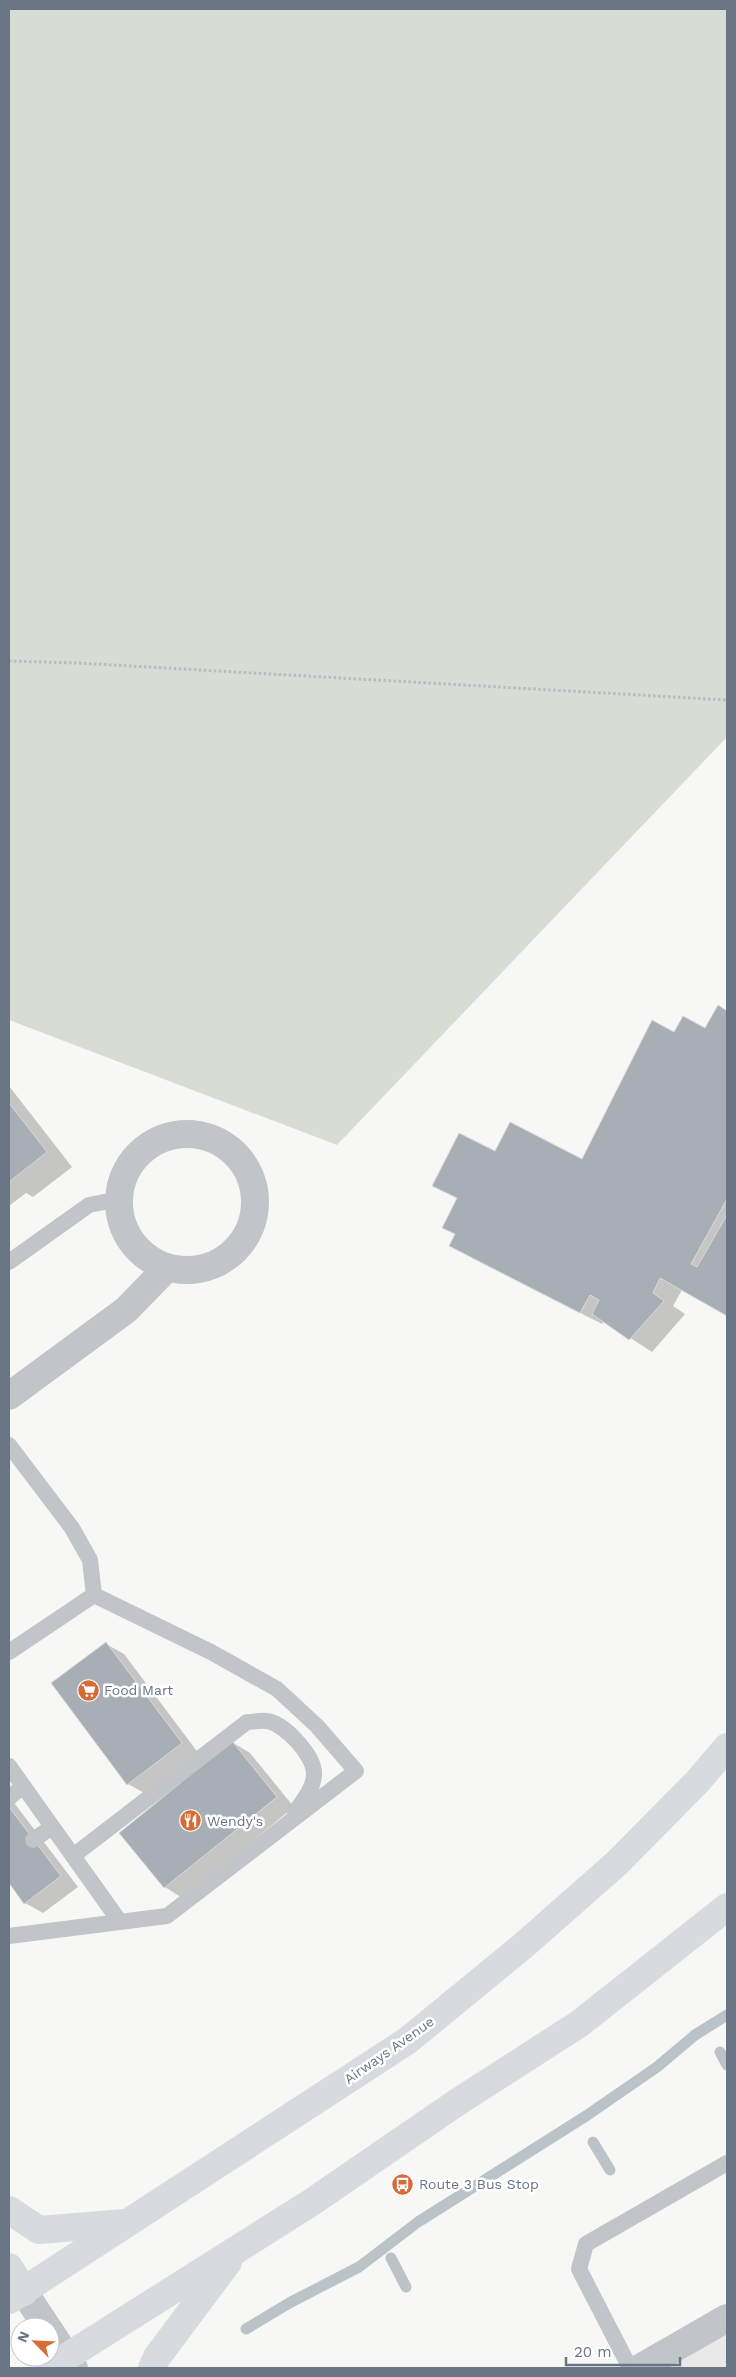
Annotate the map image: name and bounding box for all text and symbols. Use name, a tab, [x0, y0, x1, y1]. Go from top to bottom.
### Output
supermarket icon: Food Mart	[76, 1678, 100, 1702]
place label: Food Mart	[104, 1682, 173, 1698]
restaurant icon: Wendy's	[179, 1809, 203, 1833]
place label: Wendy's	[207, 1813, 263, 1829]
street label: Airways Avenue	[341, 2013, 437, 2087]
bus stop icon: Route 3 Bus Stop	[391, 2172, 415, 2196]
place label: Route 3 Bus Stop	[419, 2176, 539, 2192]
north arrow	[10, 2317, 60, 2367]
text: N	[14, 2329, 33, 2345]
scale bar	[566, 2334, 680, 2366]
text: 20 m	[574, 2343, 612, 2361]

